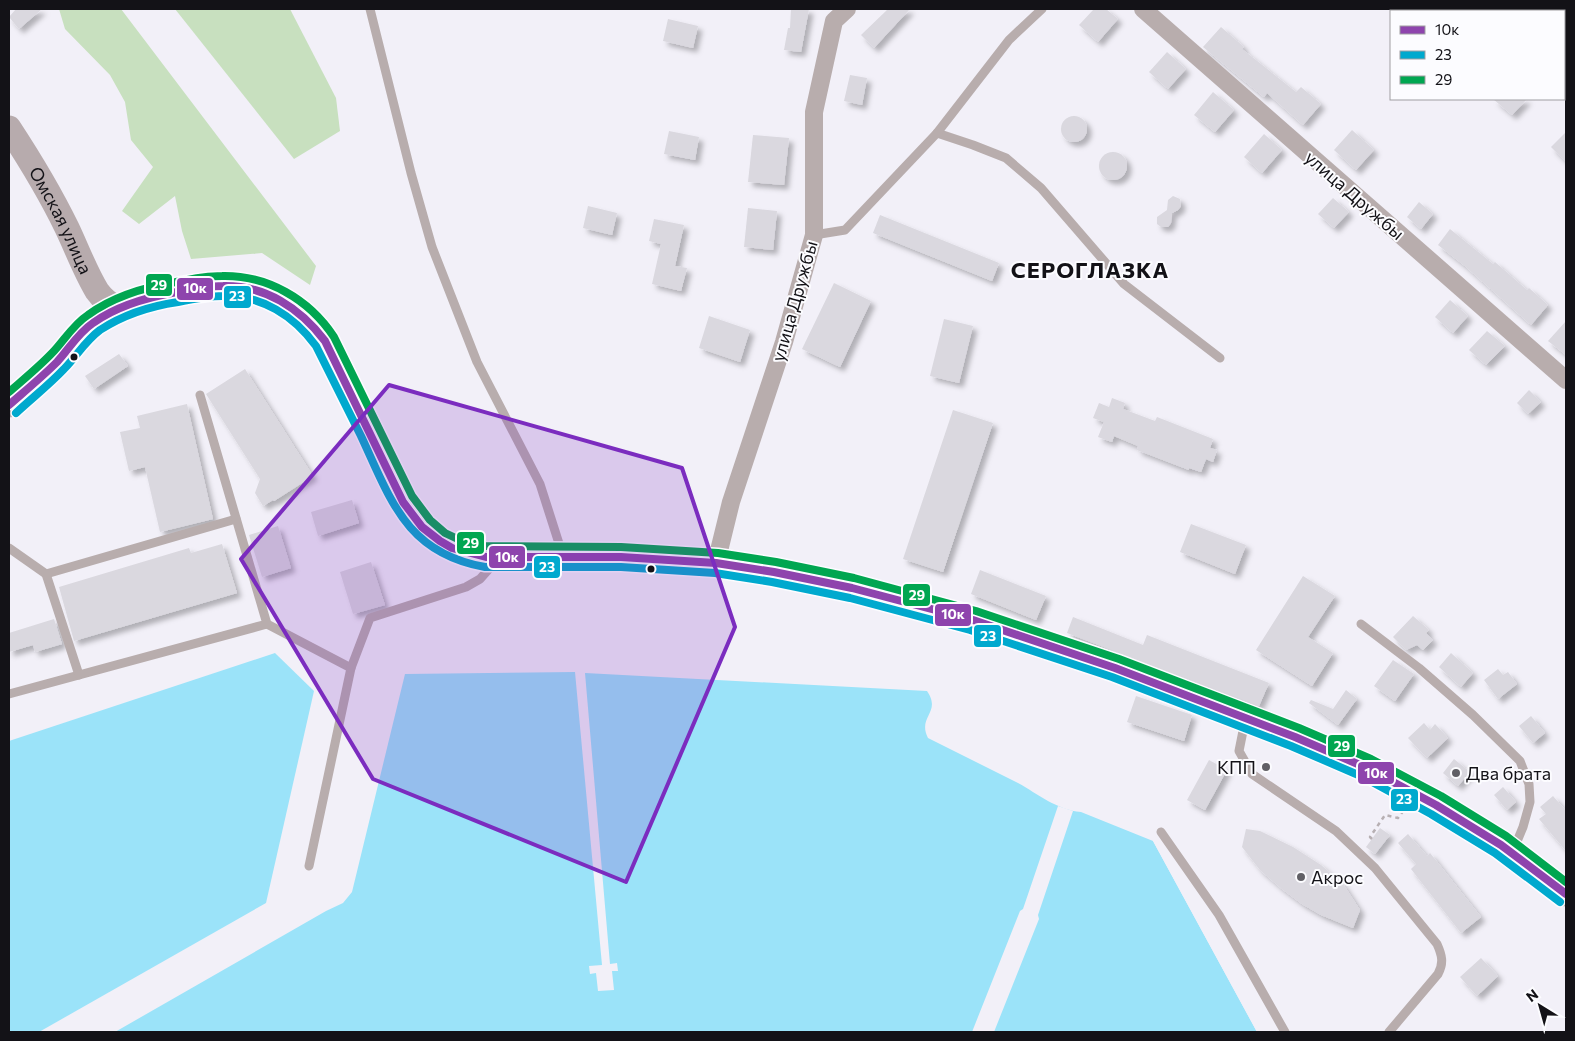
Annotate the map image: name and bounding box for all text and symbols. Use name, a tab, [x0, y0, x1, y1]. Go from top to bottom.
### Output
legend	[1390, 10, 1565, 100]
text: 10к	[1435, 20, 1459, 38]
text: 23	[1435, 45, 1452, 63]
text: 29	[1435, 70, 1452, 88]
street label: улица Дружбы	[1301, 146, 1409, 244]
street label: Омская улица	[25, 162, 97, 277]
street label: улица Дружбы	[766, 238, 822, 364]
district label: СЕРОГЛАЗКА	[1011, 256, 1169, 283]
line badge: 29	[145, 273, 173, 297]
text: 29	[151, 276, 168, 293]
line badge: 10к	[176, 277, 214, 301]
text: 10к	[183, 279, 207, 296]
line badge: 23	[223, 285, 252, 309]
text: 23	[229, 287, 245, 304]
unlabelled marker	[69, 352, 79, 362]
line badge: 29	[456, 531, 485, 555]
text: 29	[463, 534, 480, 551]
line badge: 10к	[488, 545, 526, 569]
text: 10к	[495, 548, 519, 565]
line badge: 23	[533, 555, 561, 579]
text: 23	[539, 558, 555, 575]
unlabelled marker	[646, 564, 656, 574]
line badge: 29	[902, 583, 931, 607]
text: 29	[909, 586, 926, 603]
line badge: 10к	[934, 603, 972, 627]
text: 10к	[941, 605, 965, 622]
line badge: 23	[973, 624, 1002, 648]
text: 23	[980, 627, 996, 644]
line badge: 29	[1327, 734, 1356, 758]
text: 29	[1334, 737, 1351, 754]
place label: КПП	[1217, 756, 1256, 778]
marker: КПП	[1260, 761, 1272, 773]
line badge: 10к	[1357, 761, 1395, 785]
place label: Два брата	[1466, 762, 1551, 784]
text: 10к	[1364, 764, 1388, 781]
marker: Два брата	[1450, 767, 1462, 779]
line badge: 23	[1390, 788, 1419, 812]
text: 23	[1396, 790, 1412, 807]
place label: Акрос	[1311, 866, 1363, 888]
marker: Акрос	[1295, 871, 1307, 883]
north arrow	[1515, 981, 1565, 1031]
text: N	[1523, 985, 1541, 1005]

